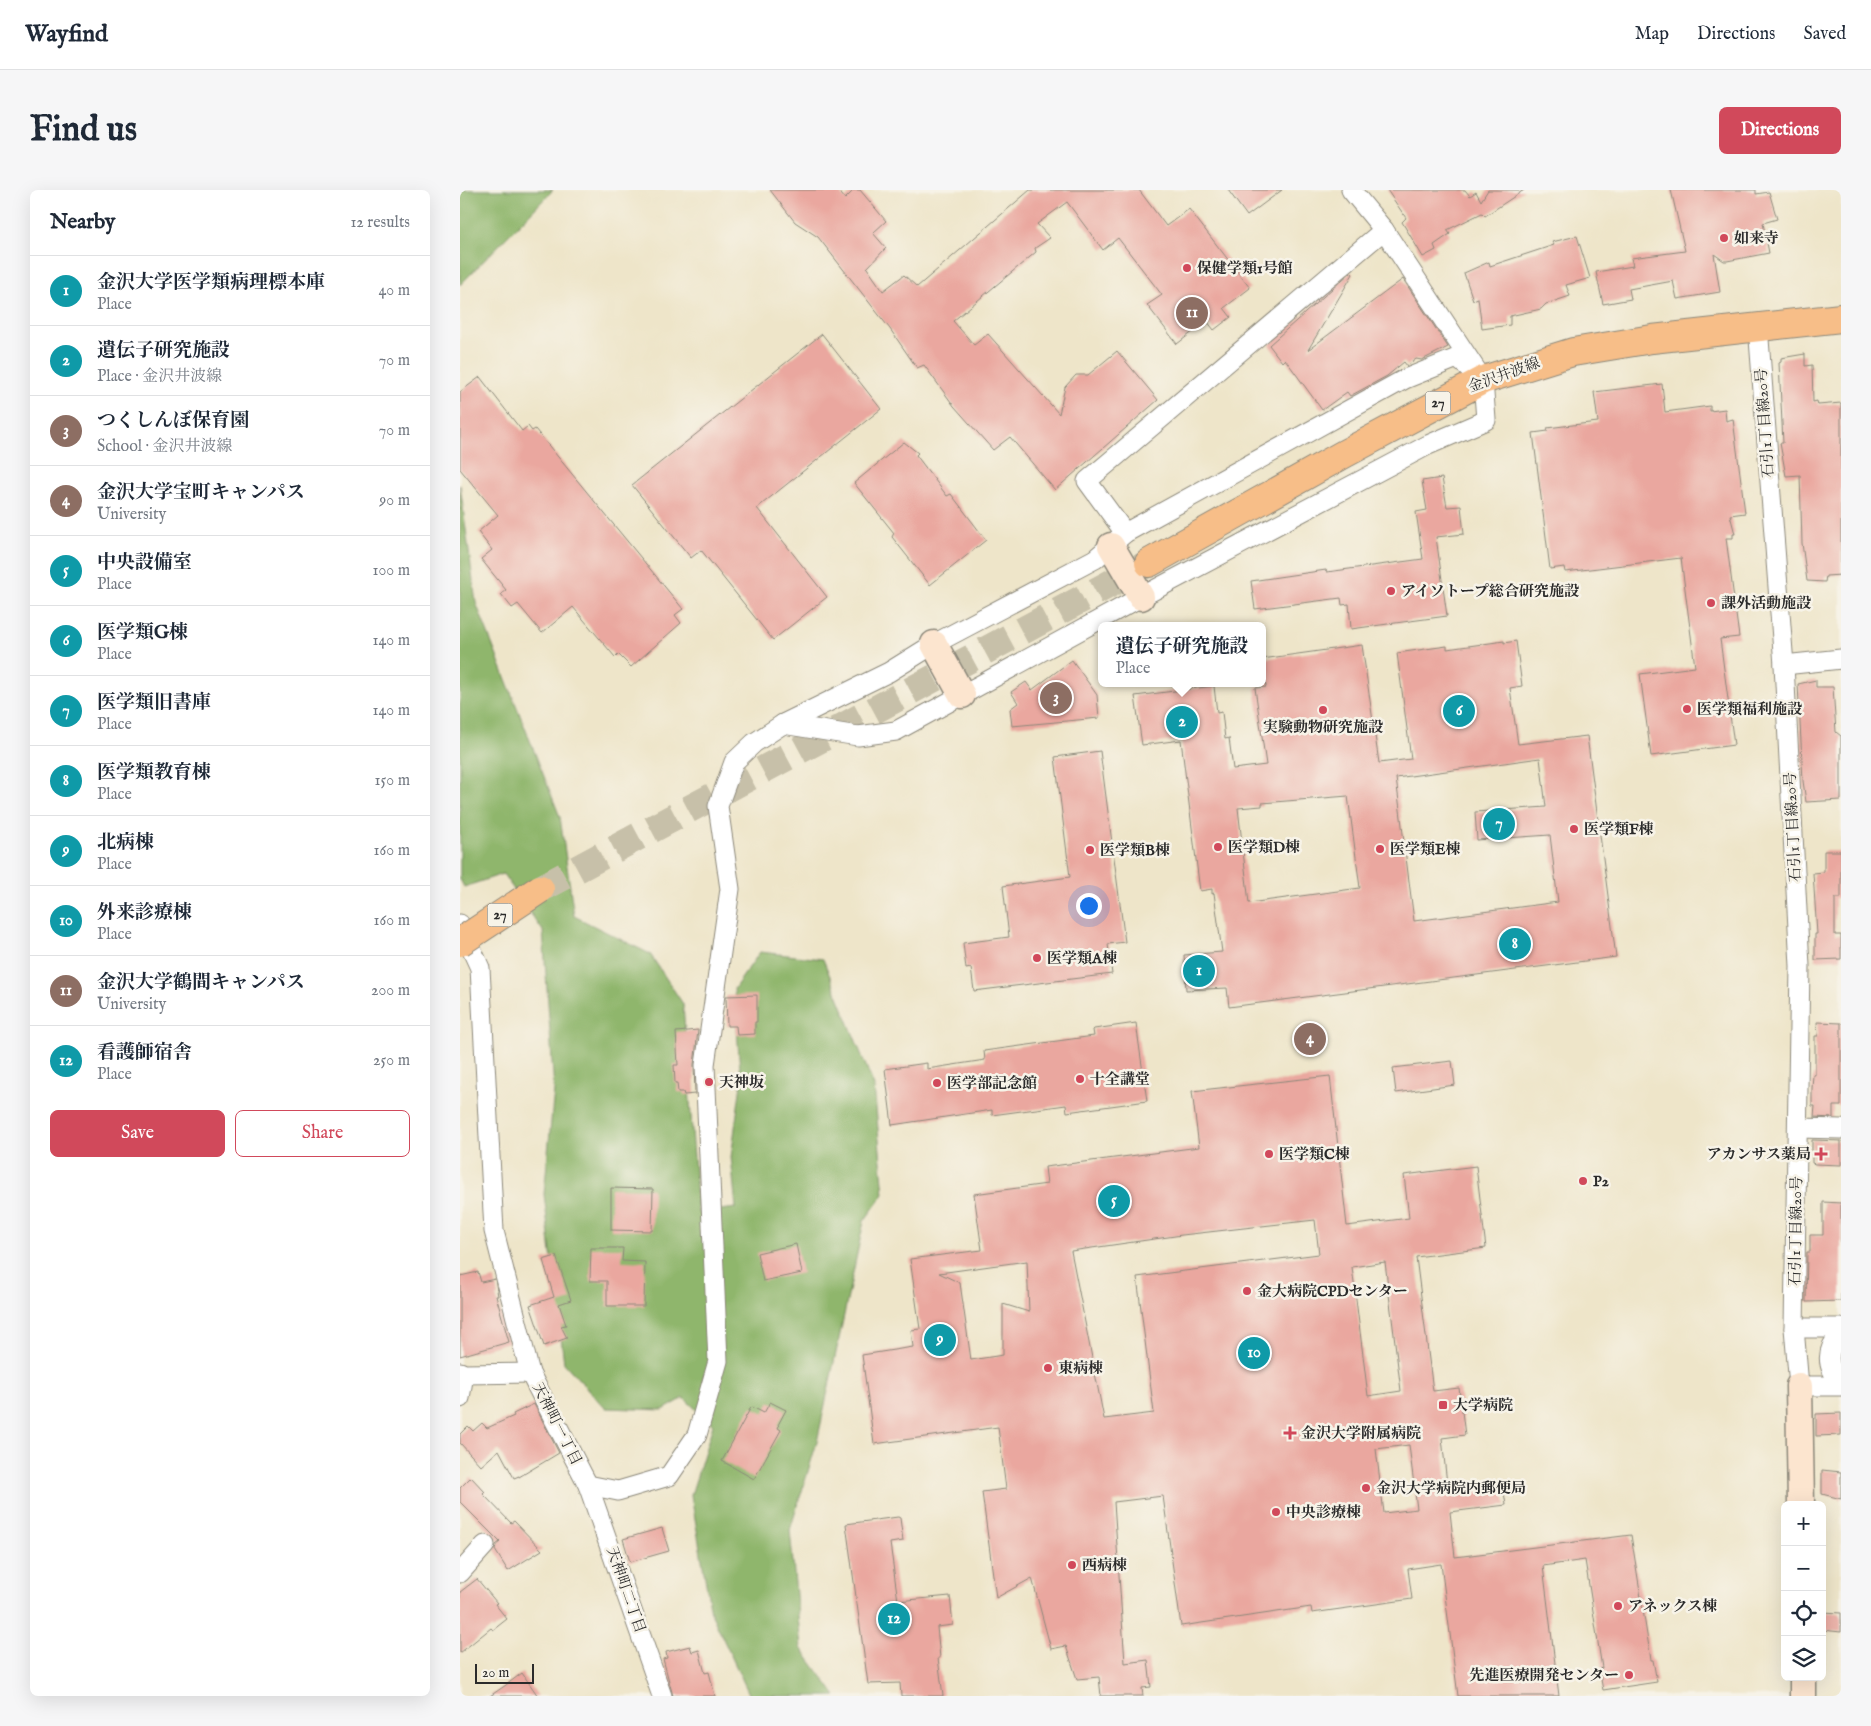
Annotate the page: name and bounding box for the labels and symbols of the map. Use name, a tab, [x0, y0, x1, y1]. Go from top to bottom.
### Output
place label: 如来寺	[1734, 229, 1779, 248]
marker: 如来寺	[1718, 232, 1730, 244]
place label: 保健学類1号館	[1197, 259, 1293, 278]
marker: 保健学類1号館	[1181, 262, 1193, 274]
pin: 11	[1176, 294, 1208, 332]
street label: 金沢井波線	[1466, 353, 1542, 397]
street label: 石引1丁目線20号	[1752, 367, 1778, 479]
road number: 27	[1426, 392, 1450, 414]
place label: アイソトープ総合研究施設	[1401, 582, 1580, 601]
marker: アイソトープ総合研究施設	[1385, 585, 1397, 597]
place label: 課外活動施設	[1721, 594, 1812, 613]
marker: 課外活動施設	[1705, 597, 1717, 609]
pin: 3	[1040, 679, 1072, 717]
pin: 6	[1443, 692, 1475, 730]
place label: 医学類福利施設	[1697, 700, 1803, 719]
pin: 2	[1166, 703, 1198, 741]
marker: 医学類福利施設	[1681, 703, 1693, 715]
marker: 実験動物研究施設	[1317, 704, 1329, 716]
place label: 実験動物研究施設	[1263, 718, 1384, 737]
street label: 石引1丁目線20号	[1781, 772, 1805, 882]
pin: 7	[1483, 805, 1515, 843]
place label: 医学類F棟	[1584, 820, 1654, 839]
marker: 医学類F棟	[1568, 823, 1580, 835]
place label: 医学類D棟	[1228, 838, 1300, 857]
place label: 医学類E棟	[1390, 840, 1460, 859]
place label: 医学類B棟	[1100, 841, 1170, 860]
marker: 医学類D棟	[1212, 841, 1224, 853]
marker: 医学類E棟	[1374, 843, 1386, 855]
marker: 医学類B棟	[1084, 844, 1096, 856]
your location	[1076, 893, 1102, 919]
road number: 27	[488, 904, 512, 926]
pin: 8	[1499, 925, 1531, 963]
place label: 医学類A棟	[1047, 949, 1117, 968]
marker: 医学類A棟	[1031, 952, 1043, 964]
pin: 1	[1183, 952, 1215, 990]
pin: 4	[1294, 1020, 1326, 1058]
place label: 十全講堂	[1090, 1070, 1150, 1089]
place label: 天神坂	[719, 1073, 764, 1092]
marker: 十全講堂	[1074, 1073, 1086, 1085]
place label: 医学部記念館	[947, 1074, 1037, 1093]
marker: 天神坂	[703, 1076, 715, 1088]
marker: 医学部記念館	[931, 1077, 943, 1089]
place label: 医学類C棟	[1279, 1145, 1350, 1164]
place label: アカンサス薬局	[1707, 1145, 1811, 1164]
marker: 医学類C棟	[1263, 1148, 1275, 1160]
marker: アカンサス薬局	[1815, 1148, 1827, 1160]
place label: P2	[1593, 1172, 1609, 1191]
marker: P2	[1577, 1175, 1589, 1187]
street label: 石引1丁目線20号	[1786, 1176, 1806, 1286]
pin: 5	[1098, 1182, 1130, 1220]
place label: 金大病院CPDセンター	[1257, 1282, 1408, 1301]
marker: 金大病院CPDセンター	[1241, 1285, 1253, 1297]
pin: 9	[924, 1321, 956, 1359]
pin: 10	[1238, 1334, 1270, 1372]
place label: 東病棟	[1058, 1359, 1103, 1378]
marker: 東病棟	[1042, 1362, 1054, 1374]
street label: 天神町一丁目	[528, 1380, 586, 1468]
place label: 大学病院	[1453, 1396, 1513, 1415]
marker: 大学病院	[1437, 1399, 1449, 1411]
place label: 金沢大学附属病院	[1301, 1424, 1421, 1443]
marker: 金沢大学附属病院	[1283, 1426, 1297, 1440]
place label: 金沢大学病院内郵便局	[1376, 1479, 1526, 1498]
marker: 金沢大学病院内郵便局	[1360, 1482, 1372, 1494]
place label: 中央診療棟	[1286, 1503, 1361, 1522]
marker: 中央診療棟	[1270, 1506, 1282, 1518]
street label: 天神町二丁目	[602, 1544, 650, 1636]
place label: 西病棟	[1082, 1556, 1127, 1575]
marker: 西病棟	[1066, 1559, 1078, 1571]
place label: アネックス棟	[1628, 1597, 1717, 1616]
pin: 12	[878, 1600, 910, 1638]
marker: アネックス棟	[1612, 1600, 1624, 1612]
scale bar	[475, 1661, 534, 1684]
place label: 先進医療開発センター	[1470, 1666, 1619, 1685]
marker: 先進医療開発センター	[1623, 1669, 1635, 1681]

